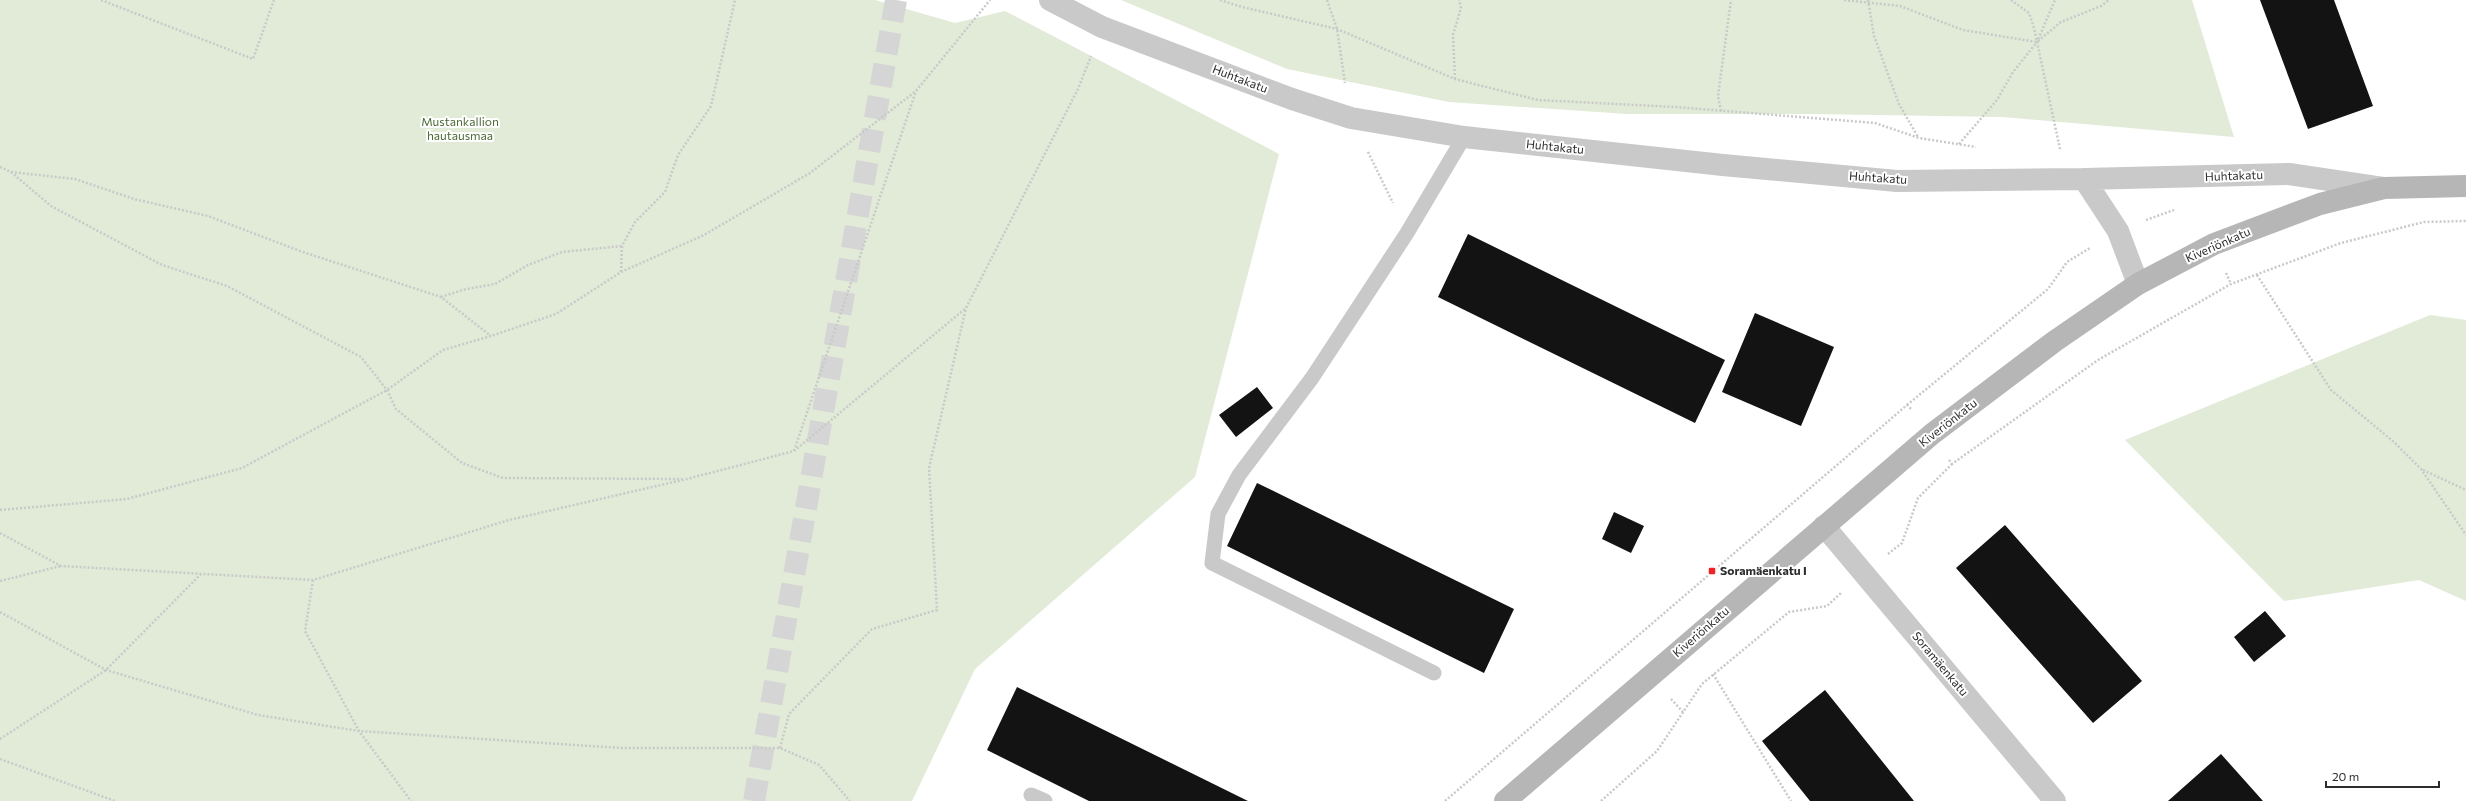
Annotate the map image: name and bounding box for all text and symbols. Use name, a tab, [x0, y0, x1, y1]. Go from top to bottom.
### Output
street label: Huhtakatu	[1211, 61, 1270, 95]
park label: Mustankallion hautausmaa	[421, 114, 499, 142]
street label: Huhtakatu	[1525, 136, 1585, 156]
street label: Huhtakatu	[2205, 167, 2263, 183]
street label: Huhtakatu	[1849, 168, 1908, 186]
street label: Kiveriönkatu	[2183, 224, 2252, 265]
street label: Kiveriönkatu	[1916, 395, 1979, 449]
place label: Soramäenkatu I	[1720, 563, 1807, 577]
marker: Soramäenkatu I	[1707, 566, 1717, 576]
street label: Kiveriönkatu	[1669, 603, 1731, 659]
street label: Soramäenkatu	[1910, 628, 1972, 698]
scale bar	[2326, 763, 2439, 789]
text: 20 m	[2332, 769, 2359, 783]

